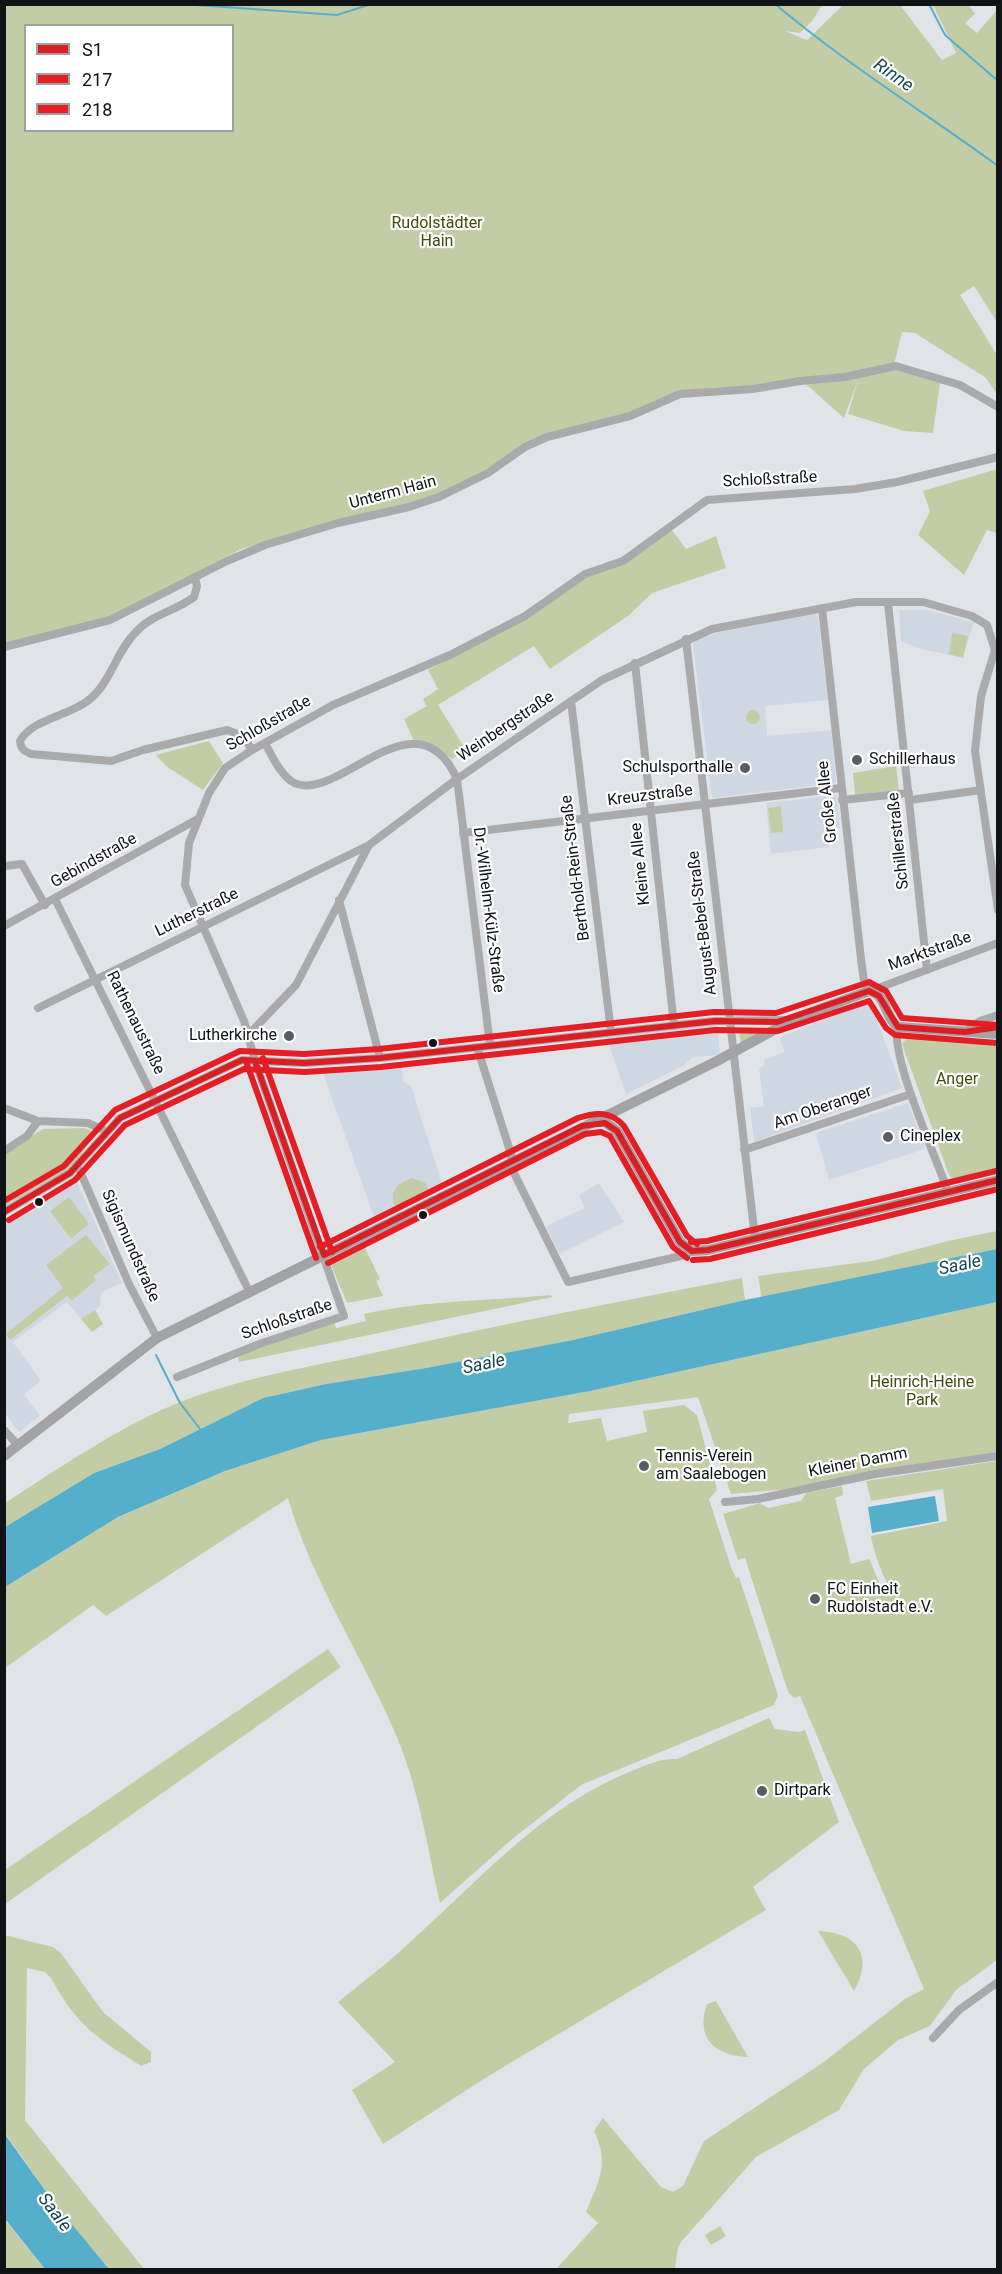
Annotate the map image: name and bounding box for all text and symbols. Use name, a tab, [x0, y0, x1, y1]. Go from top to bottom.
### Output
legend	[24, 24, 234, 132]
text: S1	[82, 39, 103, 60]
water label: Rinne	[869, 55, 917, 97]
text: 217	[82, 69, 112, 90]
text: 218	[82, 99, 112, 120]
park label: Rudolstädter Hain	[391, 214, 483, 252]
street label: Schloßstraße	[722, 468, 818, 492]
street label: Unterm Hain	[347, 472, 439, 514]
street label: Weinbergstraße	[454, 688, 558, 766]
street label: Schloßstraße	[223, 692, 315, 756]
place label: Schillerhaus	[869, 750, 956, 770]
marker: Schillerhaus	[850, 753, 864, 767]
place label: Schulsporthalle	[622, 758, 733, 778]
street label: Große Allee	[814, 760, 842, 844]
marker: Schulsporthalle	[738, 761, 752, 775]
street label: Kreuzstraße	[606, 781, 694, 811]
street label: Schillerstraße	[884, 791, 914, 891]
street label: Berthold-Rein-Straße	[558, 794, 594, 942]
street label: Kleine Allee	[627, 822, 655, 906]
street label: Dr.-Wilhelm-Külz-Straße	[468, 826, 508, 994]
street label: Gebindstraße	[48, 829, 140, 893]
street label: August-Bebel-Straße	[685, 850, 721, 996]
street label: Lutherstraße	[152, 885, 242, 941]
street label: Marktstraße	[886, 928, 974, 976]
street label: Rathenaustraße	[102, 968, 168, 1078]
place label: Lutherkirche	[189, 1026, 277, 1046]
marker: Lutherkirche	[282, 1029, 296, 1043]
unlabelled marker	[427, 1037, 439, 1049]
park label: Anger	[936, 1070, 978, 1090]
street label: Am Oberanger	[771, 1082, 875, 1134]
place label: Cineplex	[900, 1127, 961, 1147]
marker: Cineplex	[881, 1130, 895, 1144]
street label: Sigismundstraße	[97, 1187, 163, 1305]
unlabelled marker	[33, 1196, 45, 1208]
unlabelled marker	[417, 1209, 429, 1221]
water label: Saale	[937, 1251, 983, 1281]
street label: Schloßstraße	[239, 1296, 335, 1344]
water label: Saale	[461, 1350, 507, 1380]
park label: Heinrich-Heine Park	[870, 1373, 974, 1411]
street label: Kleiner Damm	[807, 1444, 909, 1482]
place label: Tennis-Verein am Saalebogen	[656, 1447, 766, 1485]
marker: Tennis-Verein am Saalebogen	[637, 1459, 651, 1473]
place label: FC Einheit Rudolstadt e.V.	[827, 1580, 933, 1618]
marker: FC Einheit Rudolstadt e.V.	[808, 1592, 822, 1606]
place label: Dirtpark	[774, 1781, 831, 1801]
marker: Dirtpark	[755, 1784, 769, 1798]
water label: Saale	[32, 2189, 76, 2237]

